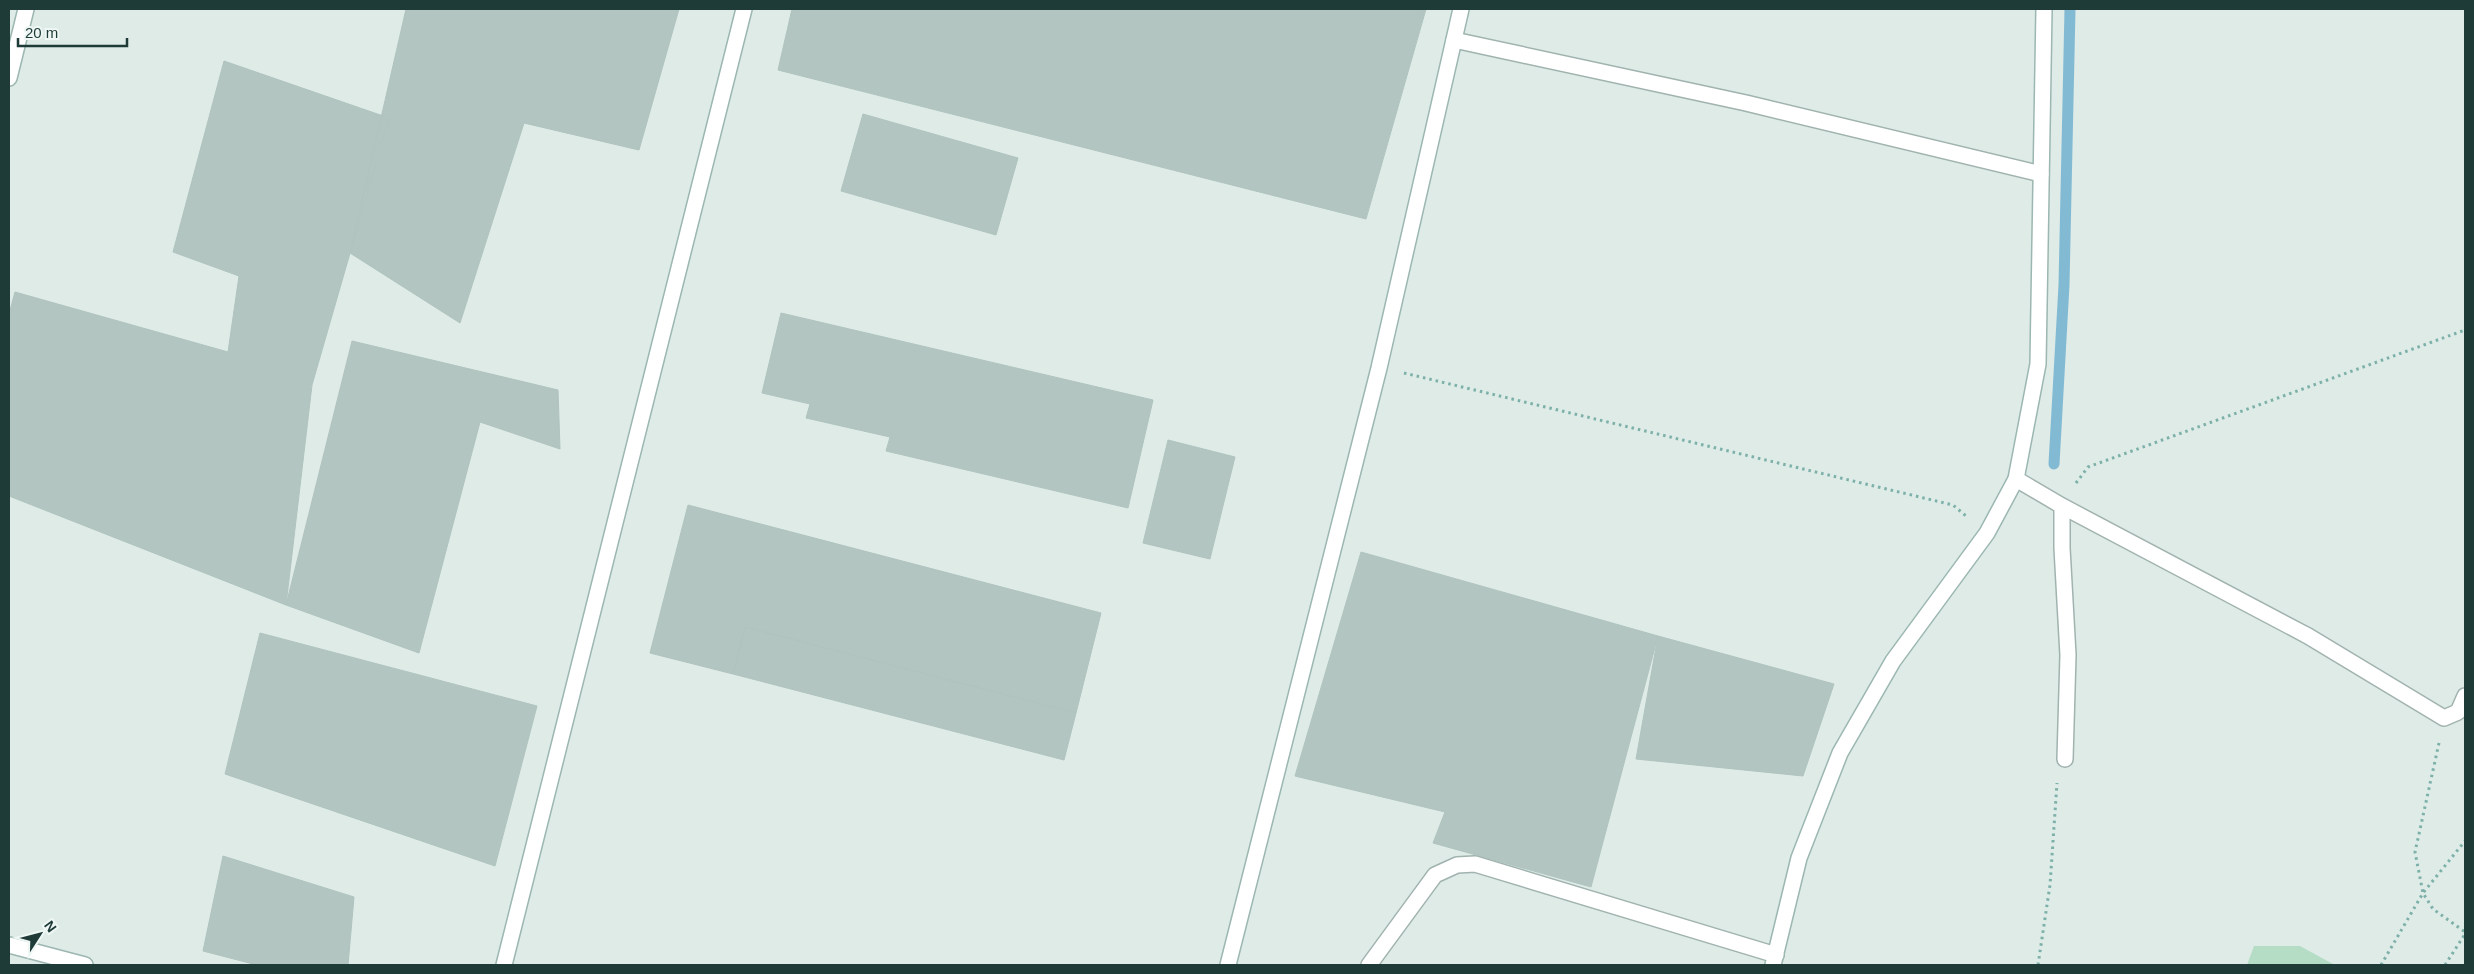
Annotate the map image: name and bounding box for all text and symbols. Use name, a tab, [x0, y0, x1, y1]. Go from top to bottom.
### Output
scale bar	[18, 15, 126, 47]
text: 20 m	[25, 24, 58, 41]
north arrow	[15, 909, 65, 959]
text: N	[41, 918, 60, 935]

